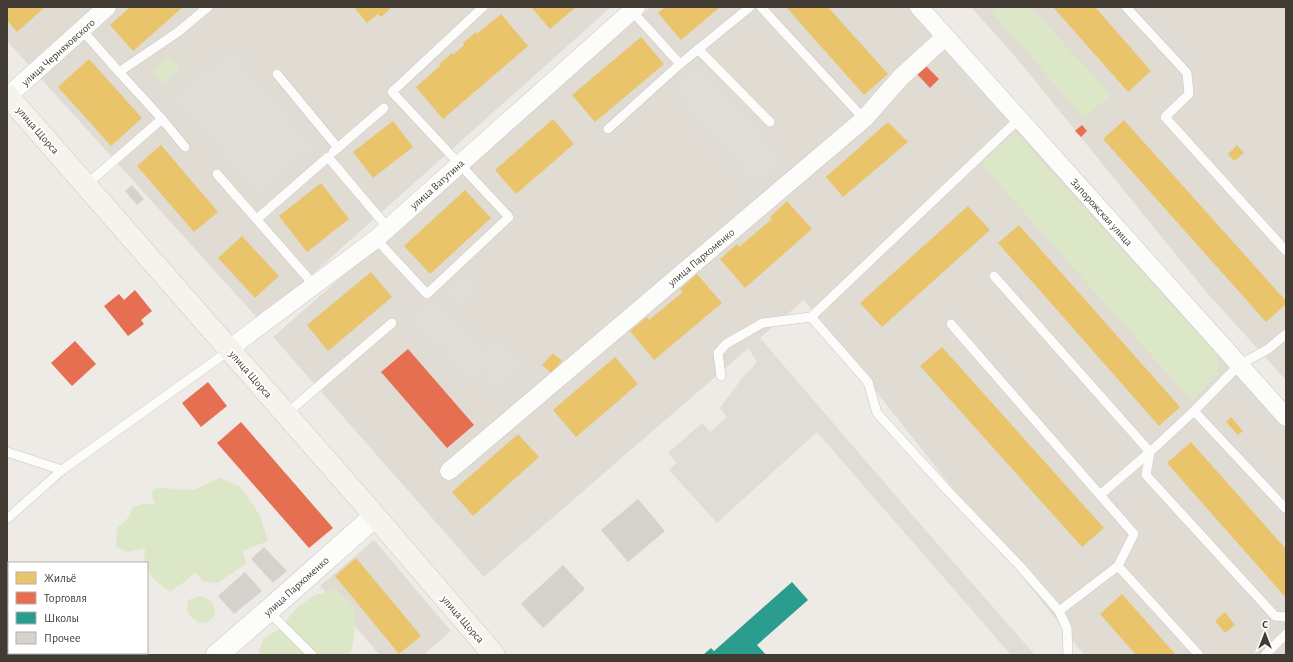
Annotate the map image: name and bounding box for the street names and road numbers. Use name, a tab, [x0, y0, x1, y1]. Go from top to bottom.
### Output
street label: улица Черняховского	[19, 17, 97, 89]
street label: улица Щорса	[14, 104, 61, 156]
street label: улица Ватутина	[408, 157, 466, 212]
street label: Запорожская улица	[1069, 177, 1135, 248]
street label: улица Пархоменко	[665, 226, 737, 289]
street label: улица Щорса	[227, 348, 274, 400]
street label: улица Пархоменко	[261, 554, 331, 619]
street label: улица Щорса	[439, 593, 486, 645]

